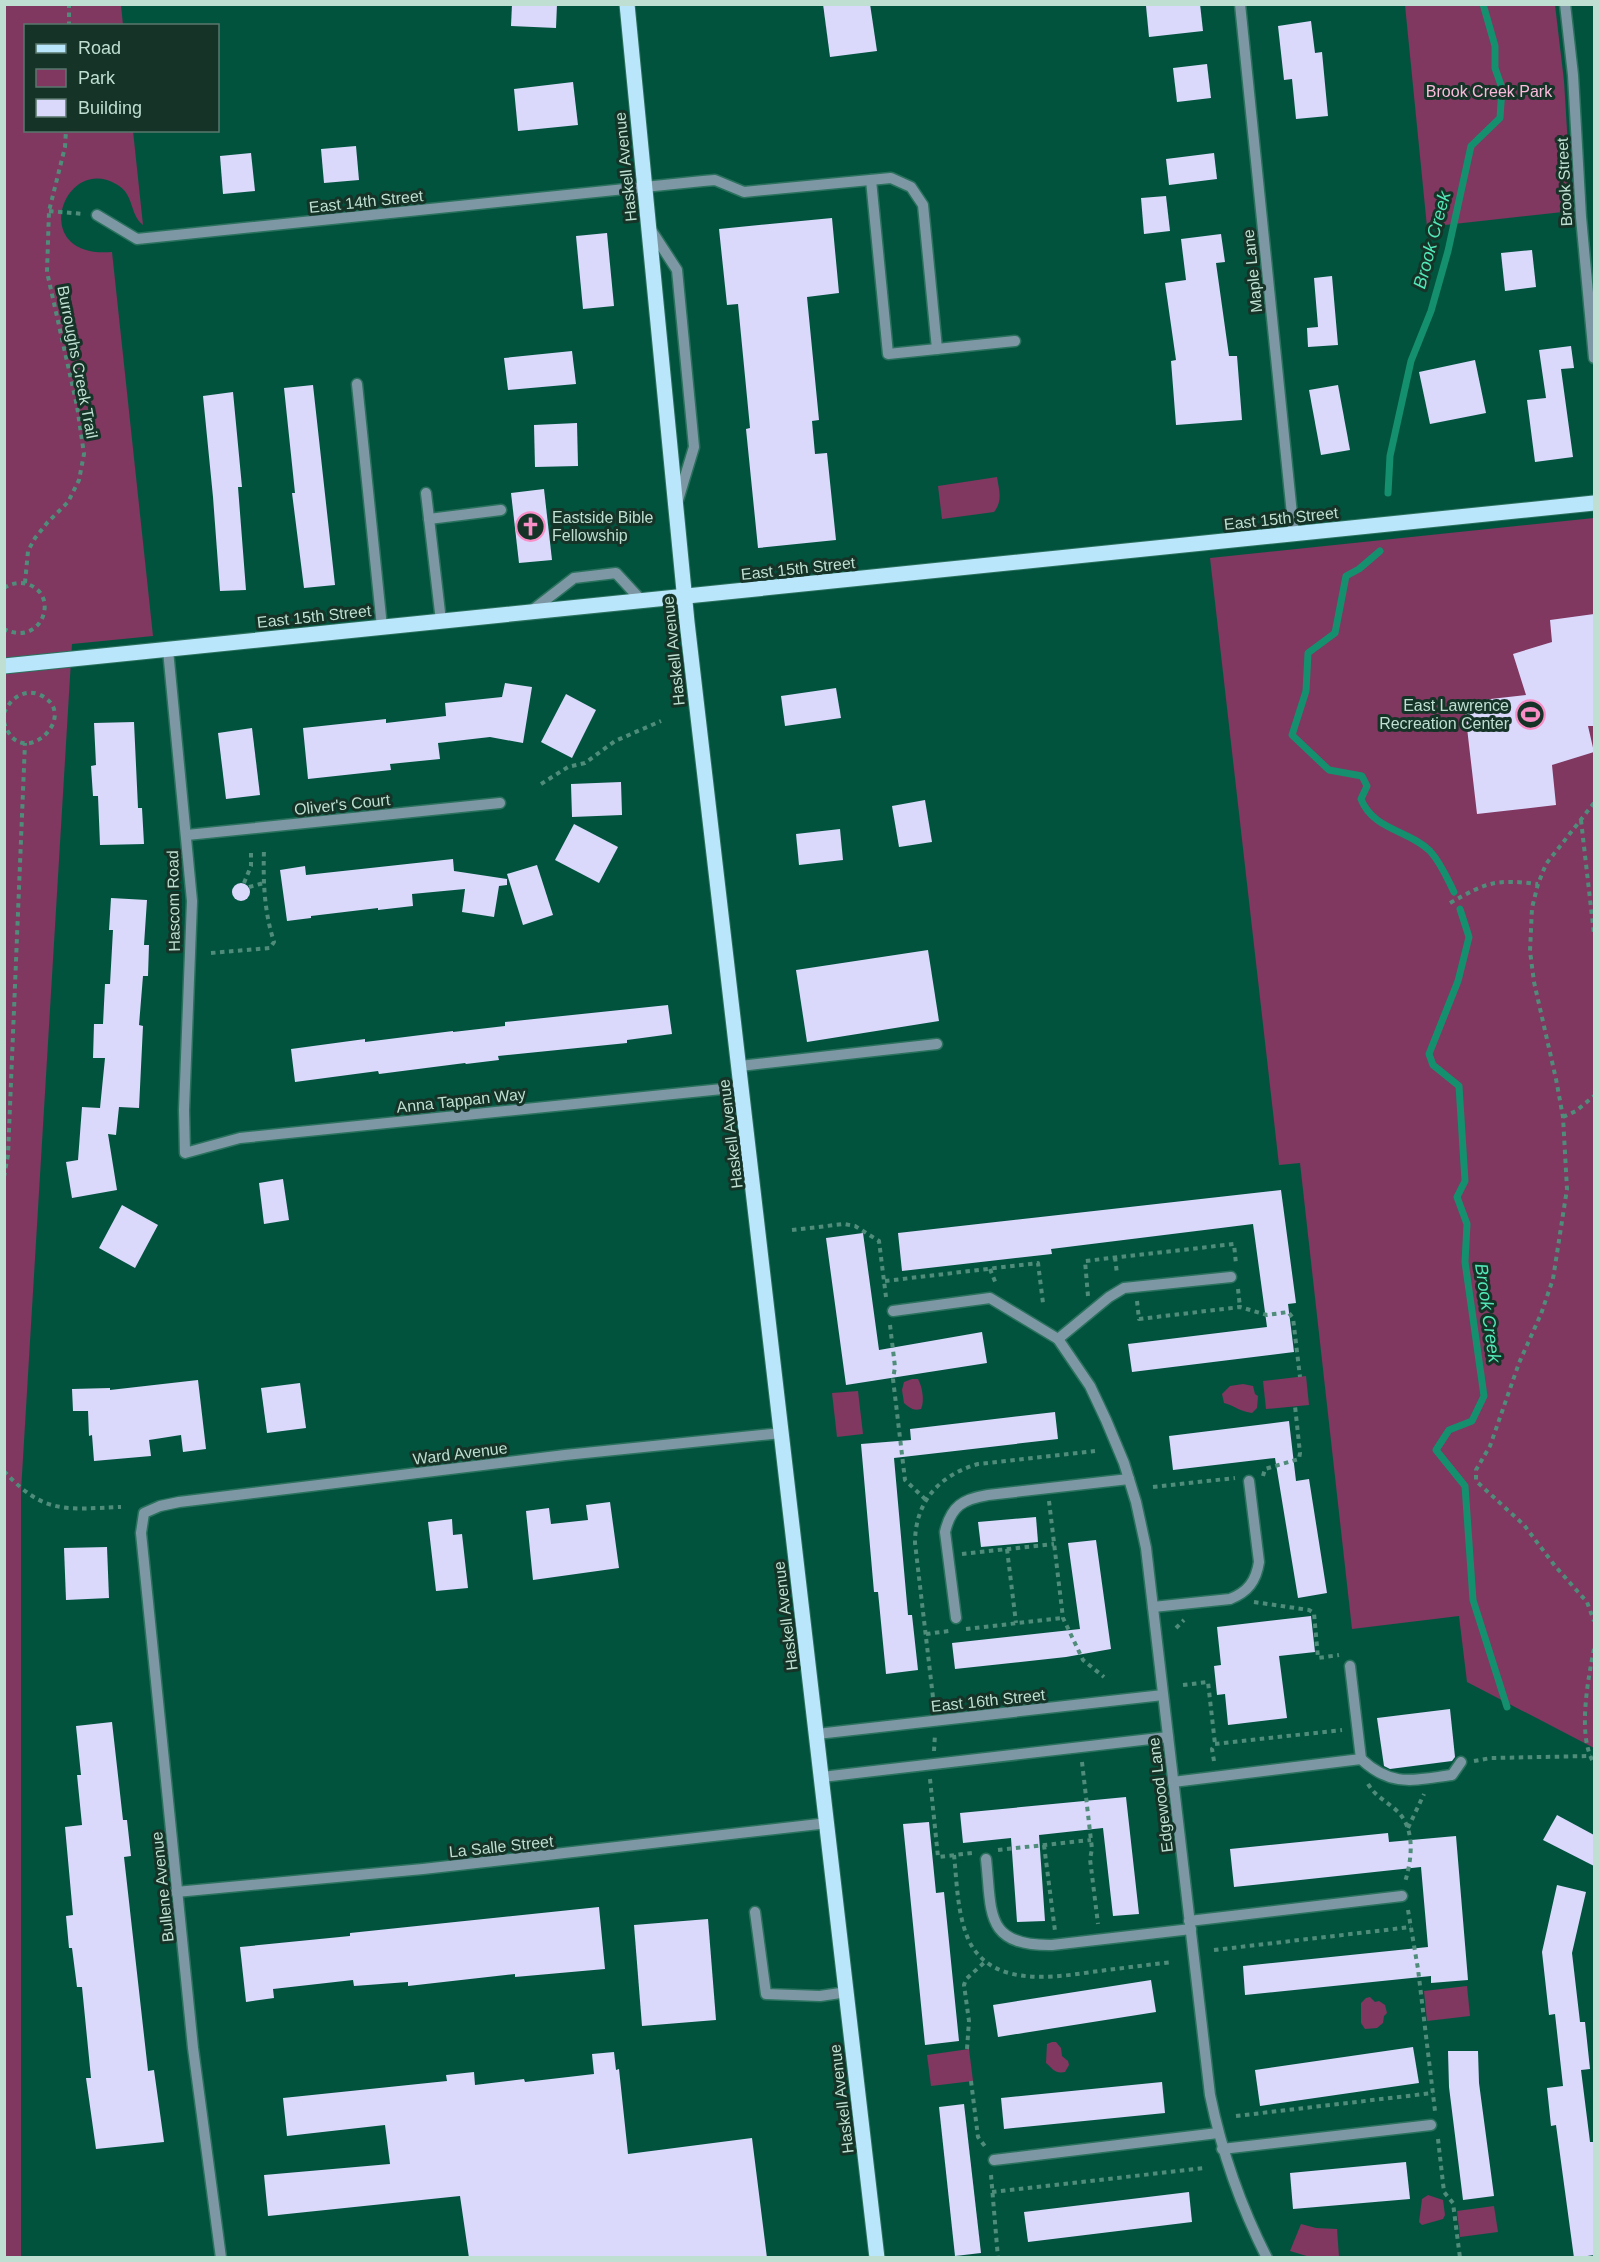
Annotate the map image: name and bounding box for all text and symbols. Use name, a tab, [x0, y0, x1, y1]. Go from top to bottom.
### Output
legend	[24, 24, 219, 132]
text: Road	[78, 38, 121, 58]
text: Park	[78, 68, 116, 88]
park label: Brook Creek Park	[1426, 83, 1553, 100]
text: Building	[78, 98, 142, 118]
street label: Haskell Avenue	[611, 111, 640, 223]
street label: Brook Street	[1554, 137, 1575, 227]
street label: East 14th Street	[308, 187, 425, 216]
water label: Brook Creek	[1409, 188, 1455, 291]
street label: Maple Lane	[1240, 228, 1265, 313]
street label: Burroughs Creek Trail	[54, 284, 101, 440]
street label: East 15th Street	[1223, 504, 1340, 533]
place label: Eastside Bible Fellowship	[552, 509, 653, 544]
church icon: Eastside Bible Fellowship	[515, 510, 547, 542]
street label: East 15th Street	[740, 554, 857, 583]
street label: Haskell Avenue	[659, 595, 688, 707]
street label: East 15th Street	[256, 602, 373, 631]
place label: East Lawrence Recreation Center	[1379, 697, 1510, 732]
sports icon: East Lawrence Recreation Center	[1514, 698, 1546, 730]
street label: Oliver's Court	[293, 791, 391, 818]
street label: Hascom Road	[164, 850, 183, 952]
street label: Haskell Avenue	[715, 1078, 746, 1190]
street label: Anna Tappan Way	[396, 1085, 527, 1116]
water label: Brook Creek	[1471, 1262, 1505, 1365]
street label: Ward Avenue	[412, 1439, 508, 1468]
street label: Haskell Avenue	[770, 1560, 801, 1672]
street label: East 16th Street	[930, 1686, 1047, 1715]
street label: Edgewood Lane	[1145, 1736, 1176, 1853]
street label: Bullene Avenue	[148, 1831, 177, 1943]
street label: La Salle Street	[448, 1833, 555, 1860]
street label: Haskell Avenue	[826, 2043, 857, 2155]

